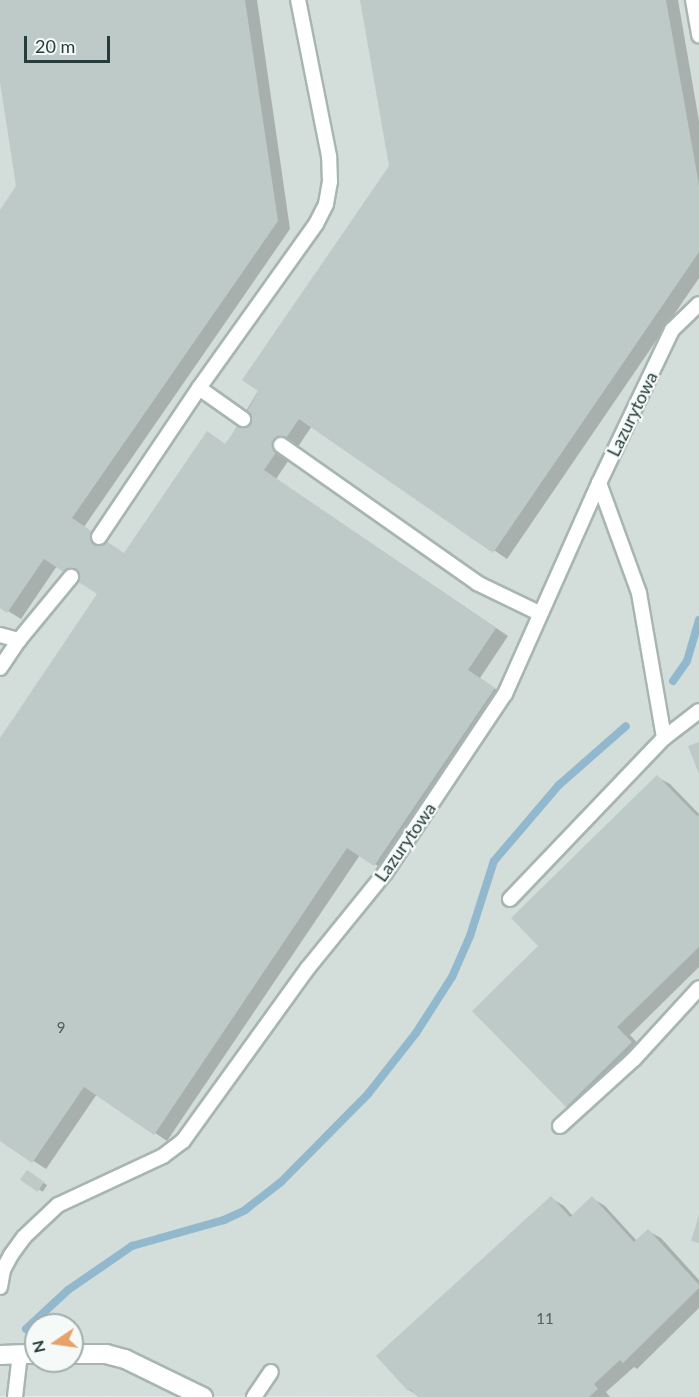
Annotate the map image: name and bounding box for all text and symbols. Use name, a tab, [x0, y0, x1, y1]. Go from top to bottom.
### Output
scale bar	[27, 24, 112, 62]
text: 20 m	[35, 35, 75, 57]
street label: Lazurytowa	[602, 368, 662, 460]
street label: Lazurytowa	[370, 798, 440, 886]
house number: 9	[57, 1019, 65, 1037]
house number: 11	[536, 1310, 554, 1328]
north arrow	[24, 1313, 84, 1373]
text: N	[27, 1339, 49, 1355]

